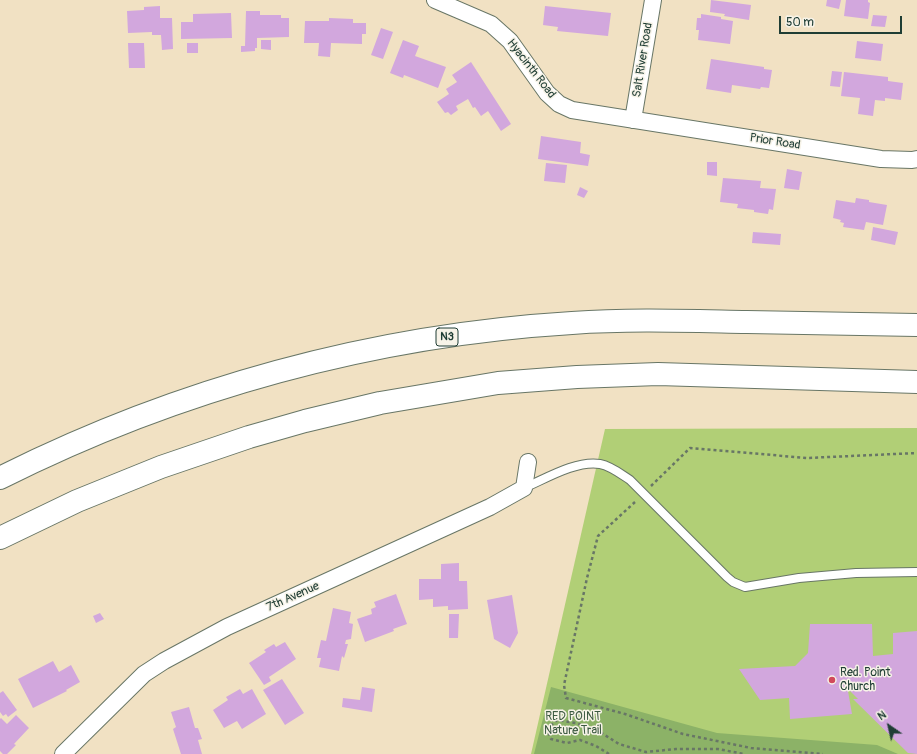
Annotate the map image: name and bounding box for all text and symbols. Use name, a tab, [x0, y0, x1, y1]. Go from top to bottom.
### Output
scale bar	[781, 8, 904, 34]
text: 50 m	[786, 15, 814, 30]
street label: Salt River Road	[630, 22, 656, 98]
street label: Hyacinth Road	[503, 37, 559, 101]
street label: Prior Road	[749, 131, 801, 153]
road number: N3	[436, 328, 458, 346]
street label: 7th Avenue	[264, 579, 322, 615]
place label: Red. Point Church	[840, 666, 891, 694]
marker: Red. Point Church	[827, 675, 837, 685]
north arrow	[869, 706, 909, 746]
text: N	[875, 708, 889, 723]
park label: RED POINT Nature Trail	[544, 710, 602, 738]

